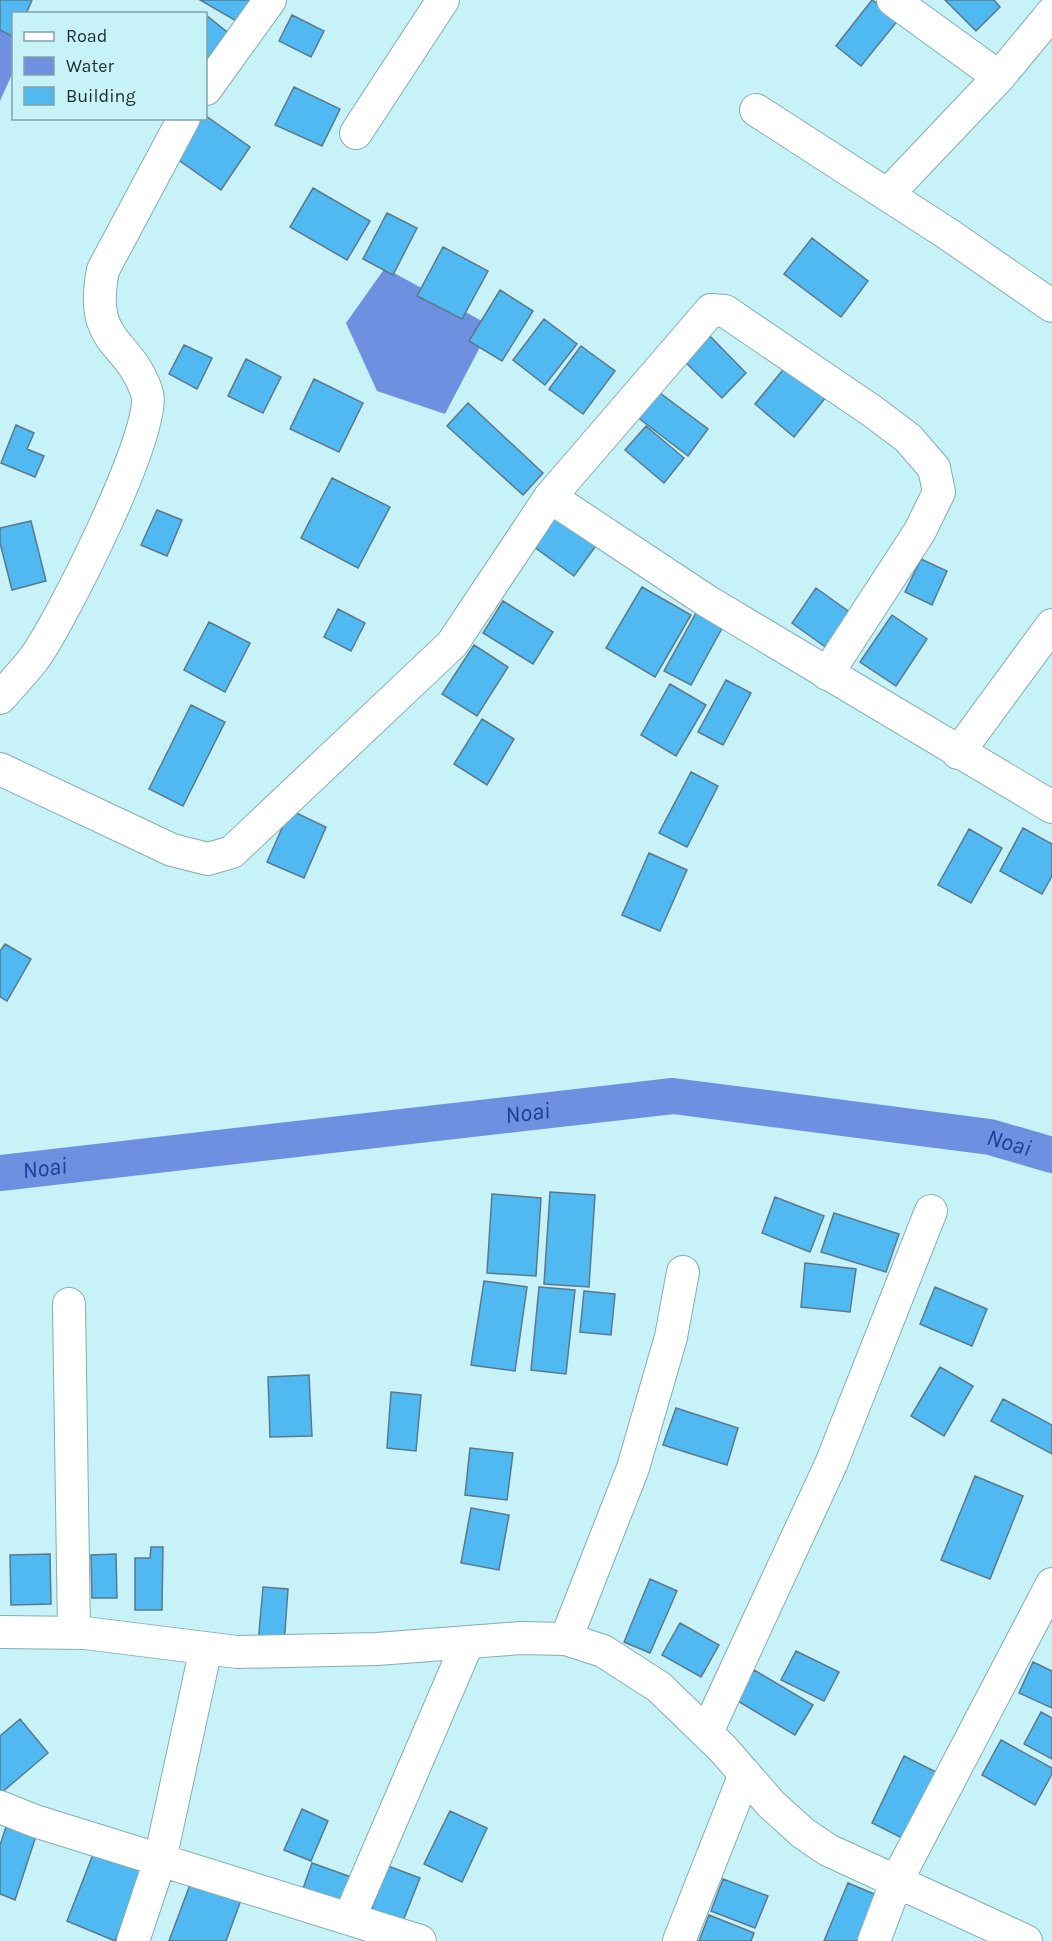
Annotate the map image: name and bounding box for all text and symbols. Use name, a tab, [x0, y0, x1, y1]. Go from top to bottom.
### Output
legend	[12, 12, 207, 120]
text: Road	[66, 25, 107, 47]
text: Water	[66, 55, 114, 77]
text: Building	[66, 85, 136, 107]
water label: Noai	[504, 1096, 552, 1129]
water label: Noai	[984, 1123, 1035, 1162]
water label: Noai	[21, 1151, 69, 1184]

